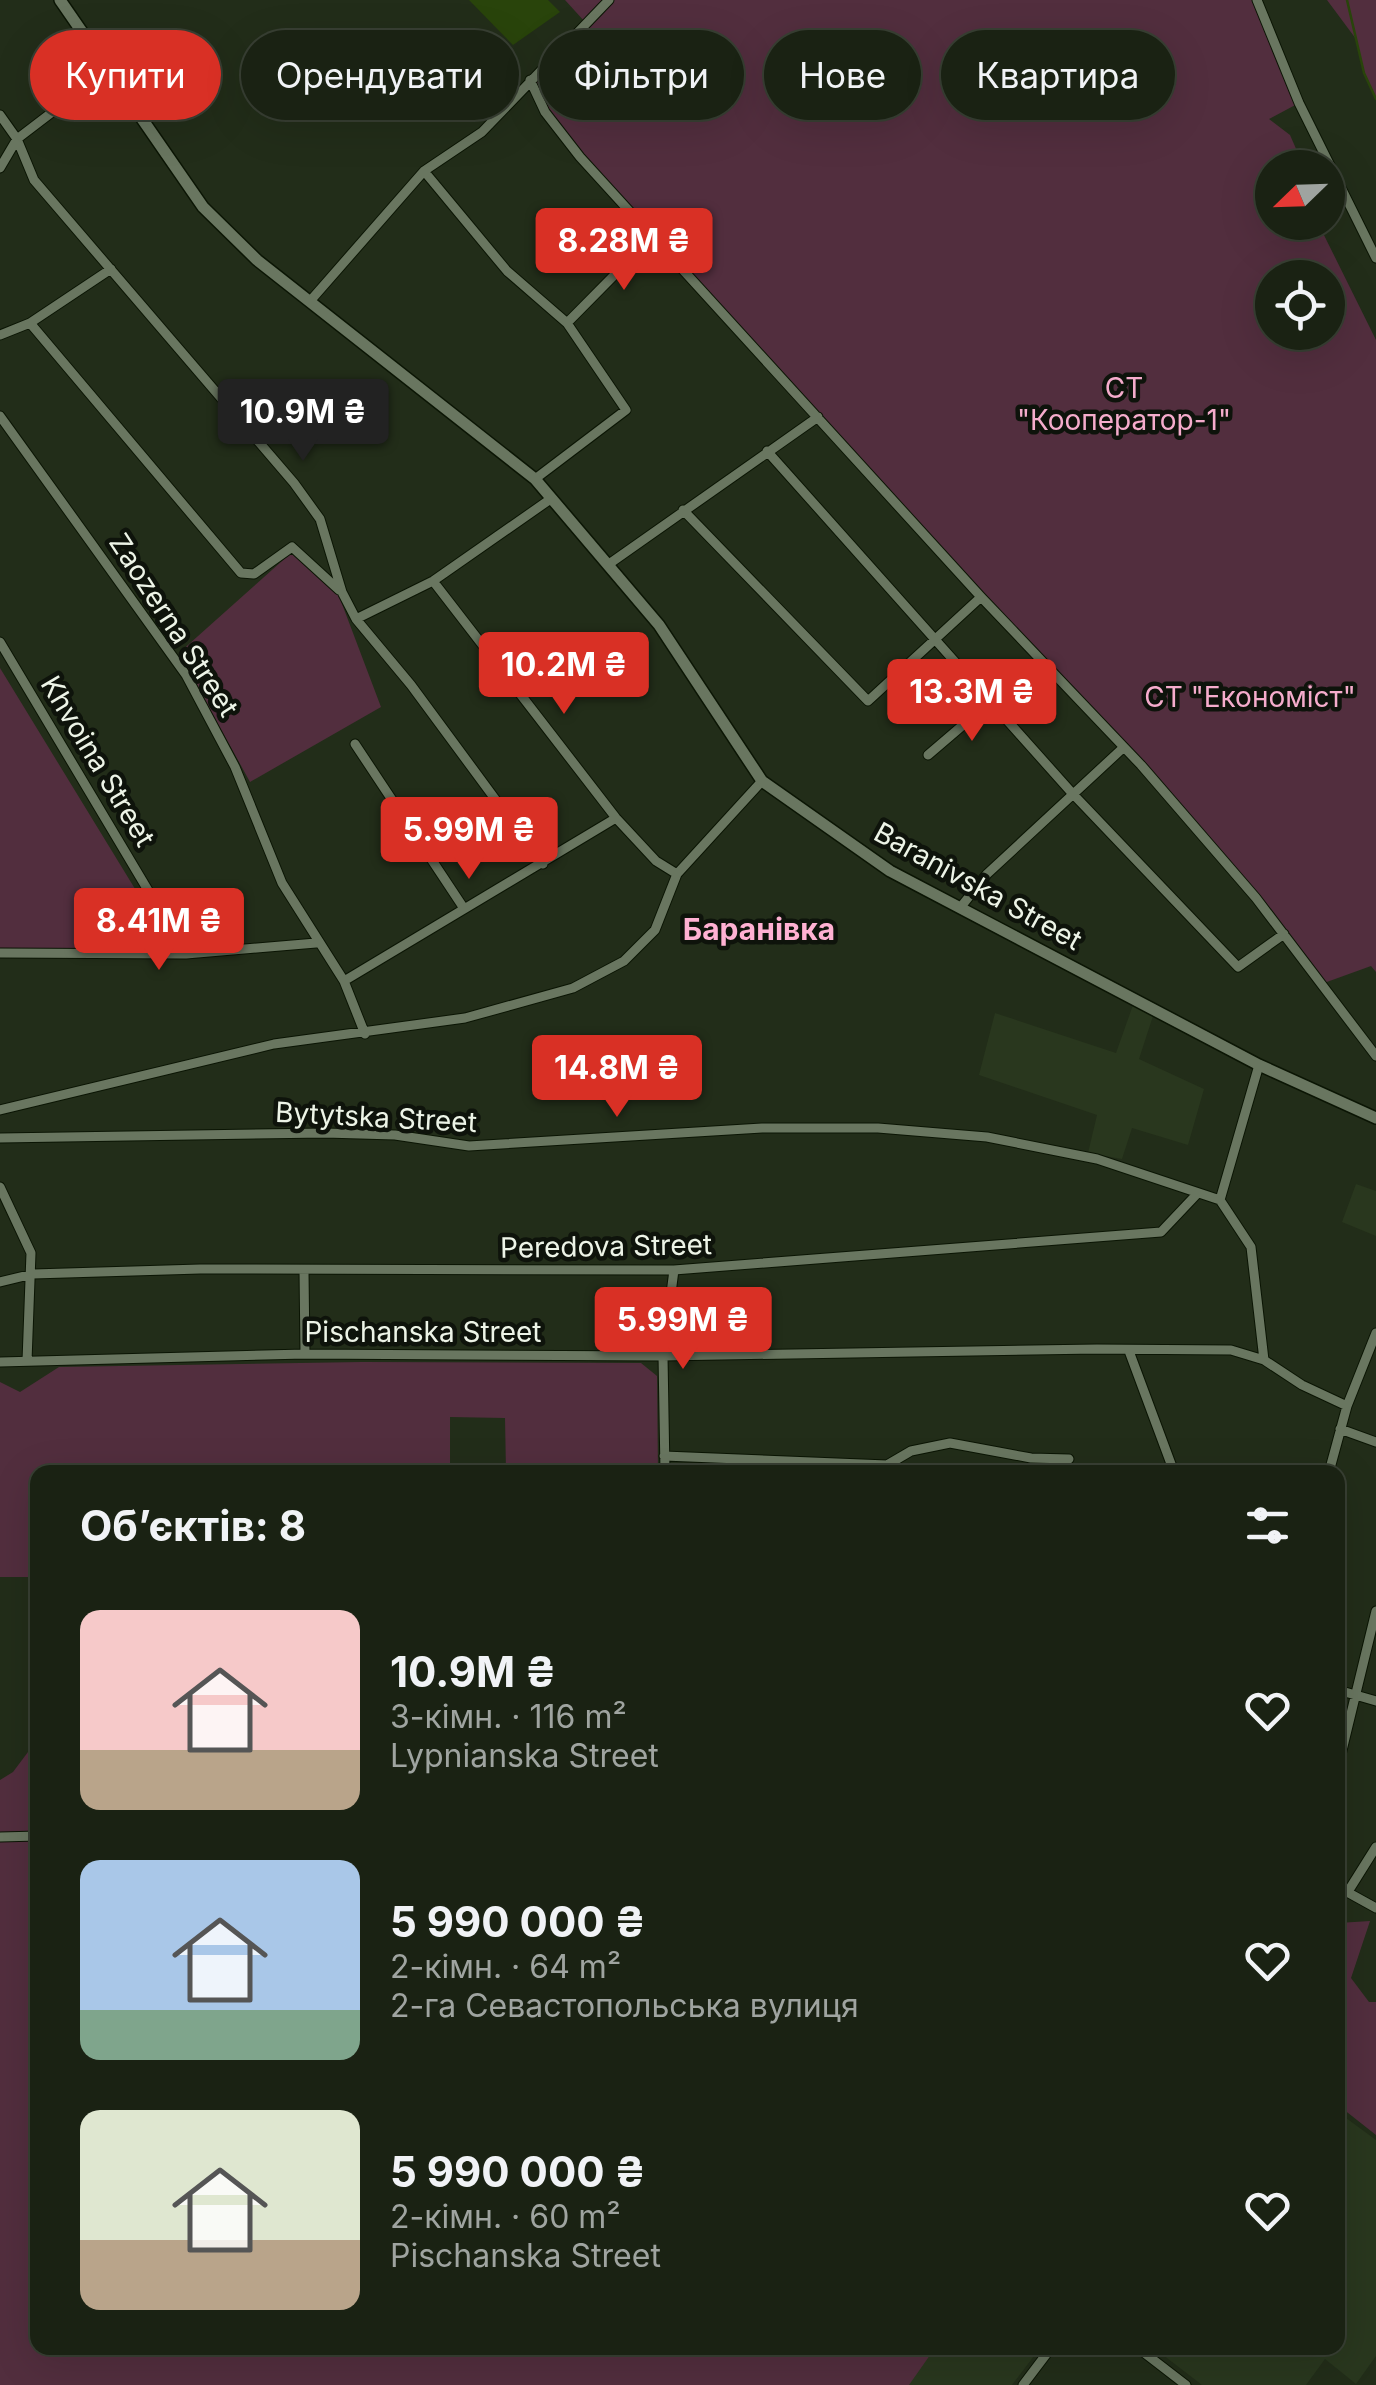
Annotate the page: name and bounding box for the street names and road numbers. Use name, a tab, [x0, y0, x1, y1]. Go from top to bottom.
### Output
street label: Zaozerna Street	[102, 527, 246, 723]
street label: Khvoina Street	[34, 670, 162, 852]
street label: Baranivska Street	[868, 815, 1088, 957]
street label: Bytytska Street	[274, 1095, 478, 1139]
street label: Peredova Street	[500, 1227, 712, 1265]
street label: Pischanska Street	[304, 1315, 542, 1349]

